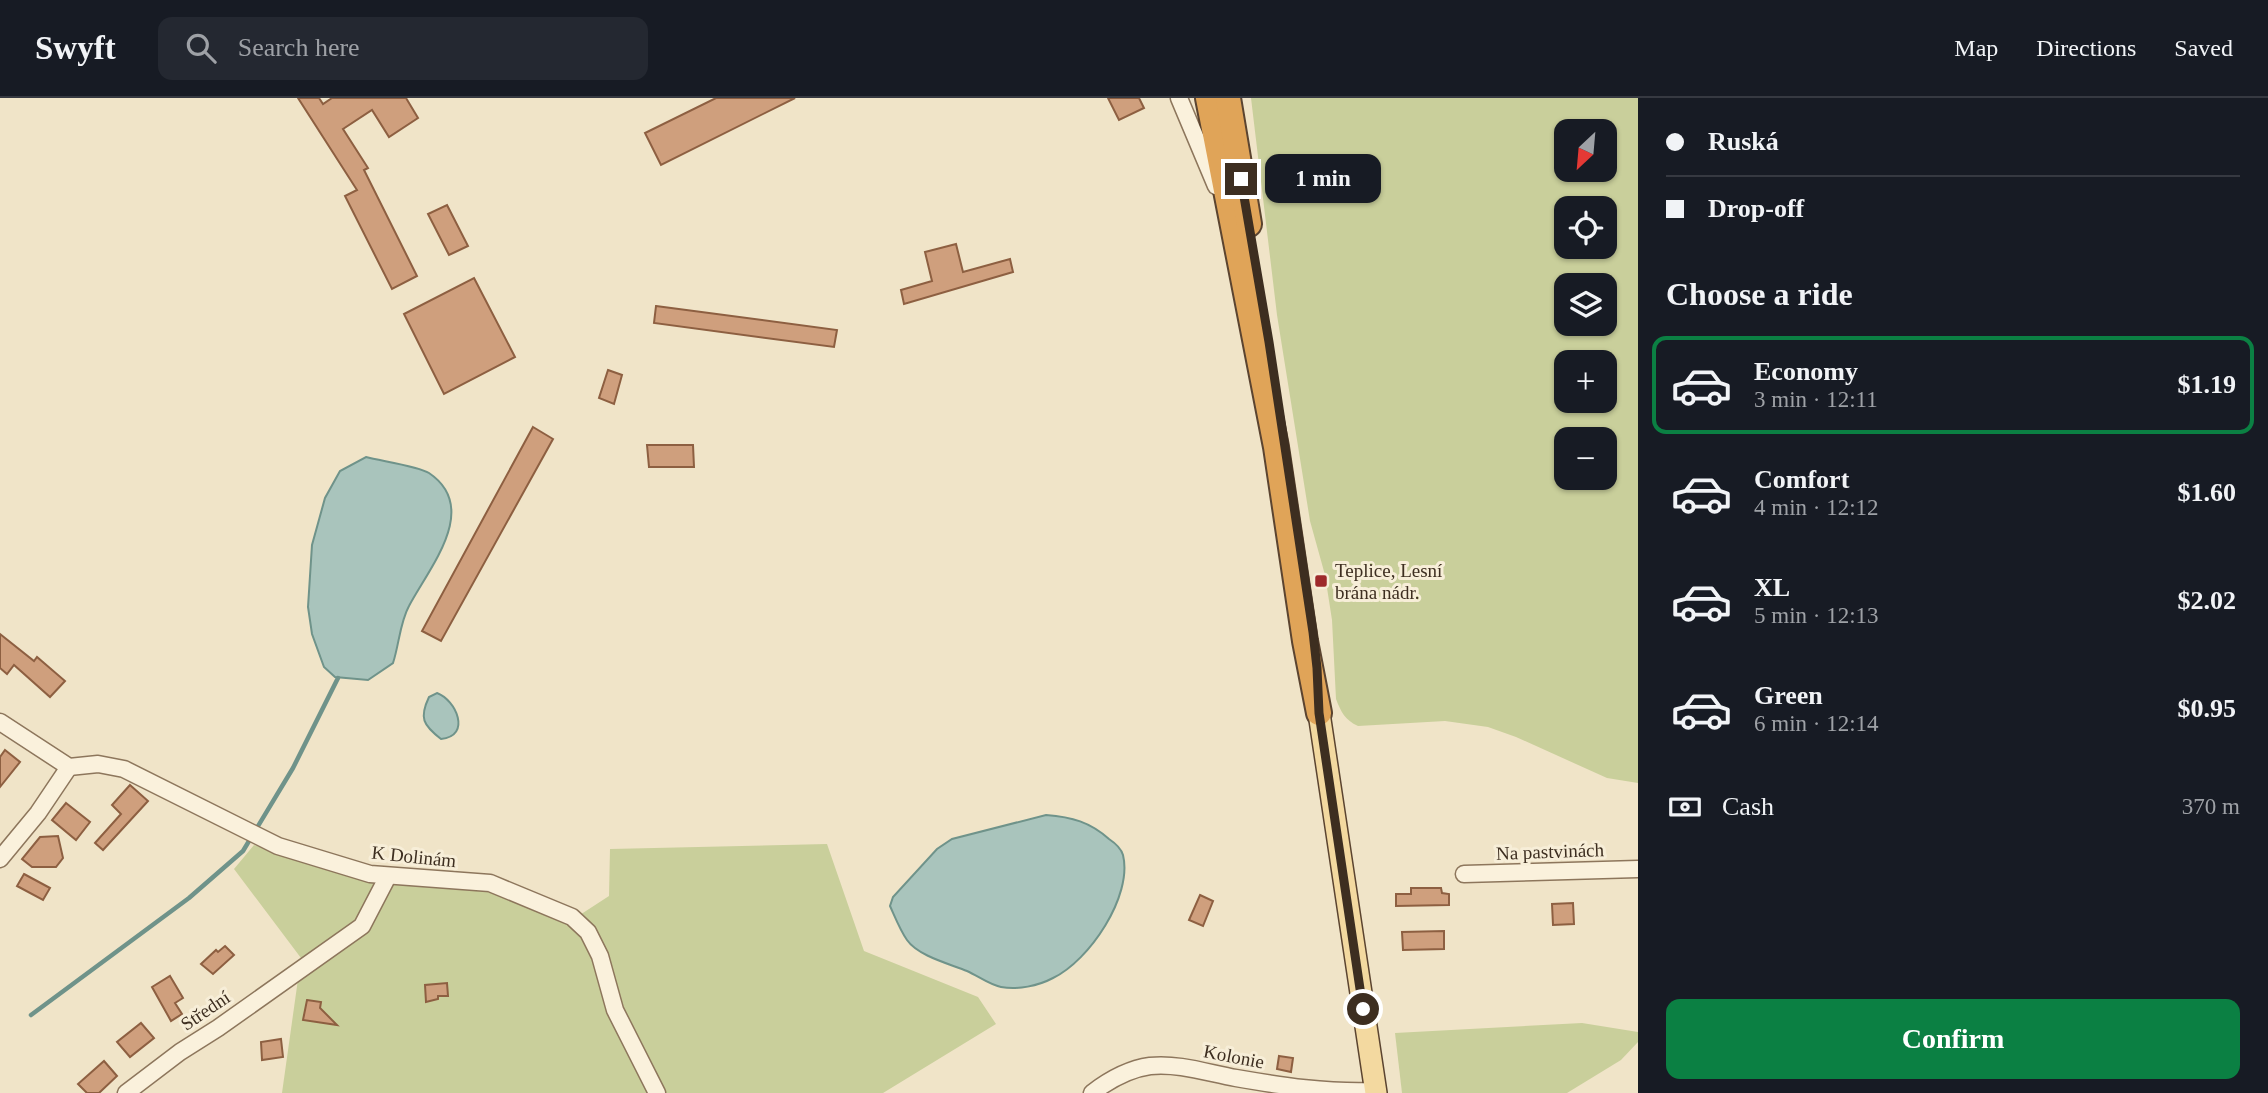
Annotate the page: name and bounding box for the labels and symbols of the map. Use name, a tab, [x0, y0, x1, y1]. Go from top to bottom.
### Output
north arrow	[1554, 119, 1617, 182]
callout: 1 min	[1266, 154, 1381, 204]
route end	[1225, 163, 1257, 195]
place label: Teplice, Lesní brána nádr.	[1335, 560, 1443, 603]
marker: Teplice, Lesní brána nádr.	[1313, 573, 1329, 589]
street label: Na pastvinách	[1496, 839, 1605, 864]
street label: K Dolinám	[371, 842, 458, 871]
street label: Střední	[177, 986, 234, 1034]
route start	[1347, 993, 1379, 1025]
street label: Kolonie	[1202, 1040, 1266, 1073]

